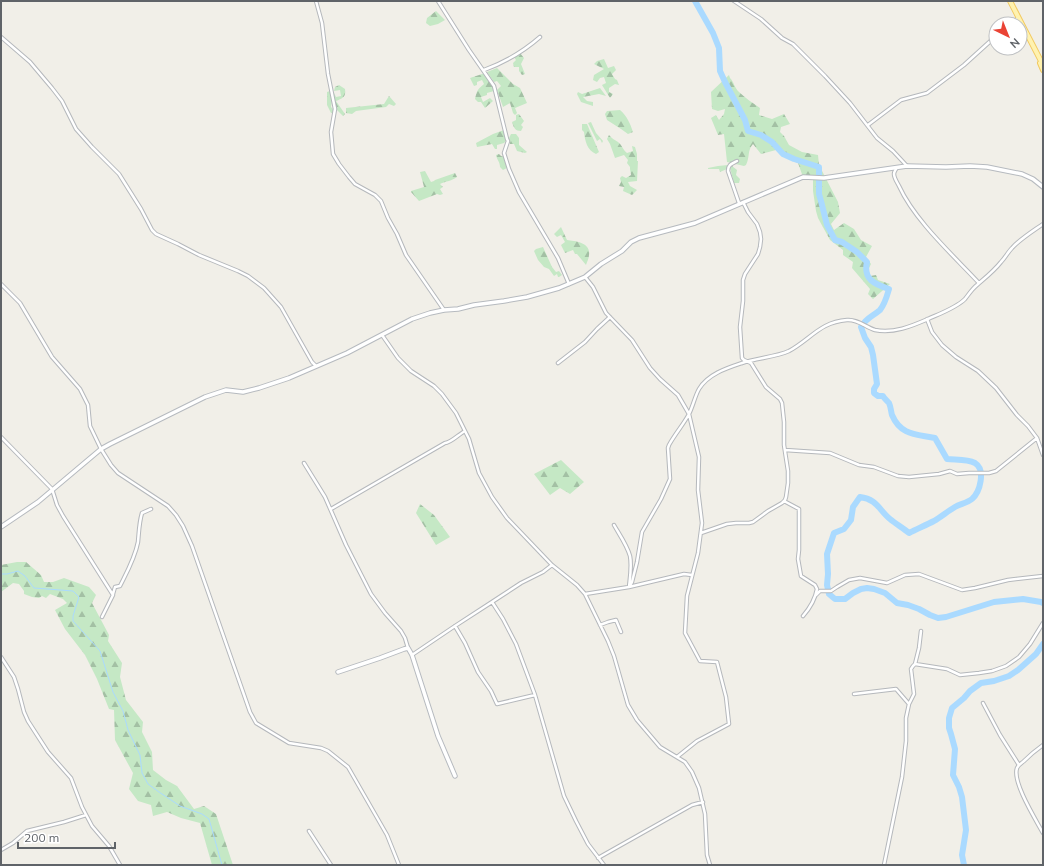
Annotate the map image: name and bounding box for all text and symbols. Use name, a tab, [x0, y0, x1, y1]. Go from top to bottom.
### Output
north arrow	[988, 16, 1028, 56]
text: N	[1007, 35, 1023, 51]
scale bar	[18, 824, 115, 850]
text: 200 m	[24, 830, 59, 845]

